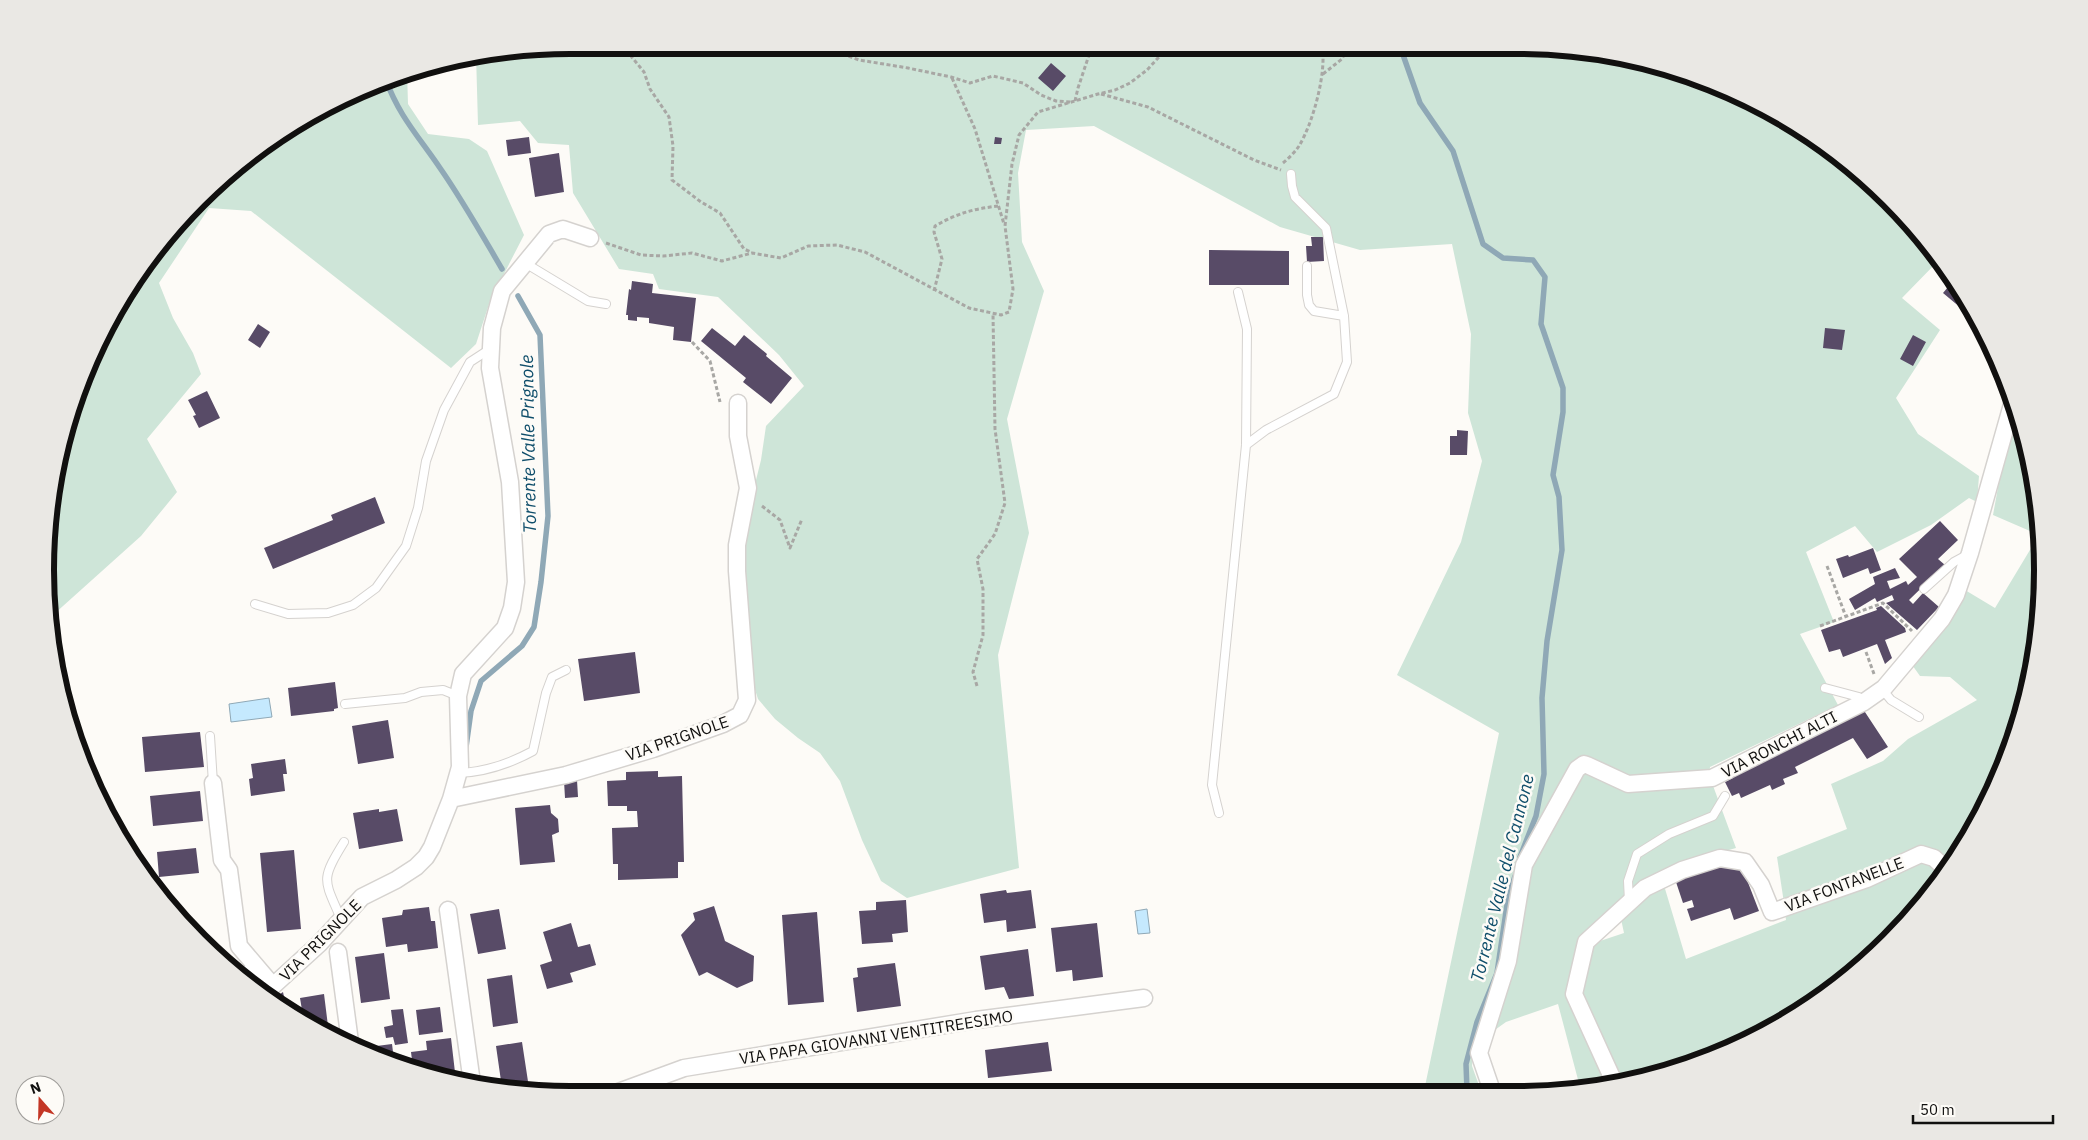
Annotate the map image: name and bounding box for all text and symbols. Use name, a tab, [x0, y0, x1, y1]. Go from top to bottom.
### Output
water label: Torrente Valle Prignole	[515, 355, 541, 533]
street label: VIA RONCHI ALTI	[1718, 706, 1840, 782]
street label: VIA PRIGNOLE	[623, 711, 731, 765]
water label: Torrente Valle del Cannone	[1465, 772, 1539, 984]
street label: VIA FONTANELLE	[1782, 852, 1906, 916]
street label: VIA PRIGNOLE	[275, 895, 365, 985]
street label: VIA PAPA GIOVANNI VENTITREESIMO	[738, 1005, 1014, 1069]
north arrow	[15, 1075, 65, 1125]
text: N	[28, 1078, 43, 1098]
scale bar	[1913, 1092, 2053, 1124]
text: 50 m	[1920, 1100, 1955, 1119]

